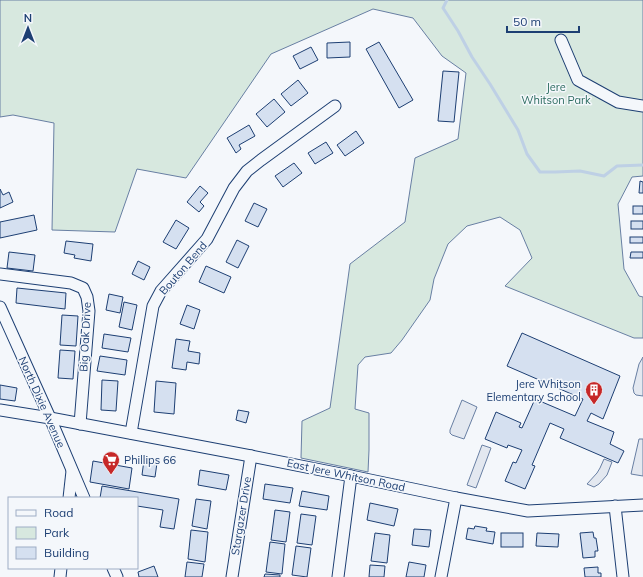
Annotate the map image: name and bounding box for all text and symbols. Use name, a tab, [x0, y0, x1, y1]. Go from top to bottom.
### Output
north arrow	[8, 8, 48, 48]
scale bar	[507, 8, 579, 34]
text: N	[24, 11, 32, 25]
text: 50 m	[513, 14, 541, 29]
park label: Jere Whitson Park	[521, 80, 591, 107]
street label: Bouton Bend	[156, 238, 210, 298]
street label: Big Oak Drive	[76, 302, 94, 372]
street label: North Dixie Avenue	[16, 354, 68, 450]
place label: Jere Whitson Elementary School	[486, 377, 581, 404]
building icon: Jere Whitson Elementary School	[584, 380, 604, 405]
supermarket icon: Phillips 66	[101, 450, 121, 475]
place label: Phillips 66	[124, 453, 177, 467]
street label: East Jere Whitson Road	[286, 456, 406, 494]
street label: Stargazer Drive	[228, 476, 254, 556]
legend	[8, 497, 138, 569]
text: Road	[44, 505, 73, 520]
text: Park	[44, 525, 70, 540]
text: Building	[44, 545, 89, 560]

